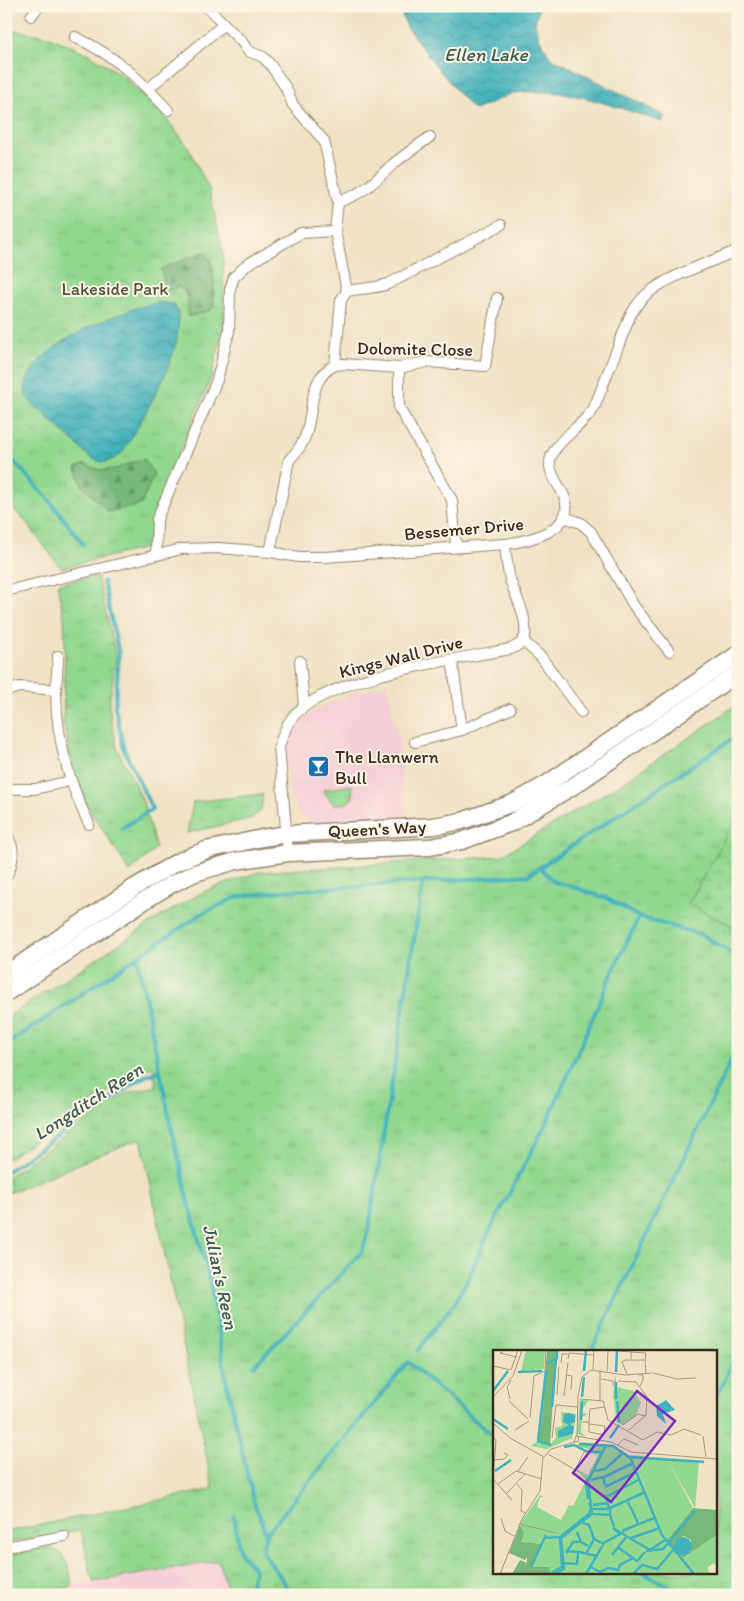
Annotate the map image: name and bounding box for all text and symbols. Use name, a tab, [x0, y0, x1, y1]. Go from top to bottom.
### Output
water label: Ellen Lake	[444, 43, 528, 66]
park label: Lakeside Park	[62, 278, 168, 300]
street label: Dolomite Close	[357, 337, 473, 361]
street label: Bessemer Drive	[403, 513, 525, 545]
street label: Kings Wall Drive	[337, 631, 465, 683]
place label: The Llanwern Bull	[335, 746, 439, 789]
bar icon: The Llanwern Bull	[307, 755, 331, 779]
street label: Queen's Way	[327, 815, 427, 843]
water label: Longditch Reen	[29, 1057, 147, 1145]
water label: Julian's Reen	[198, 1223, 243, 1332]
inset map	[493, 1350, 716, 1574]

